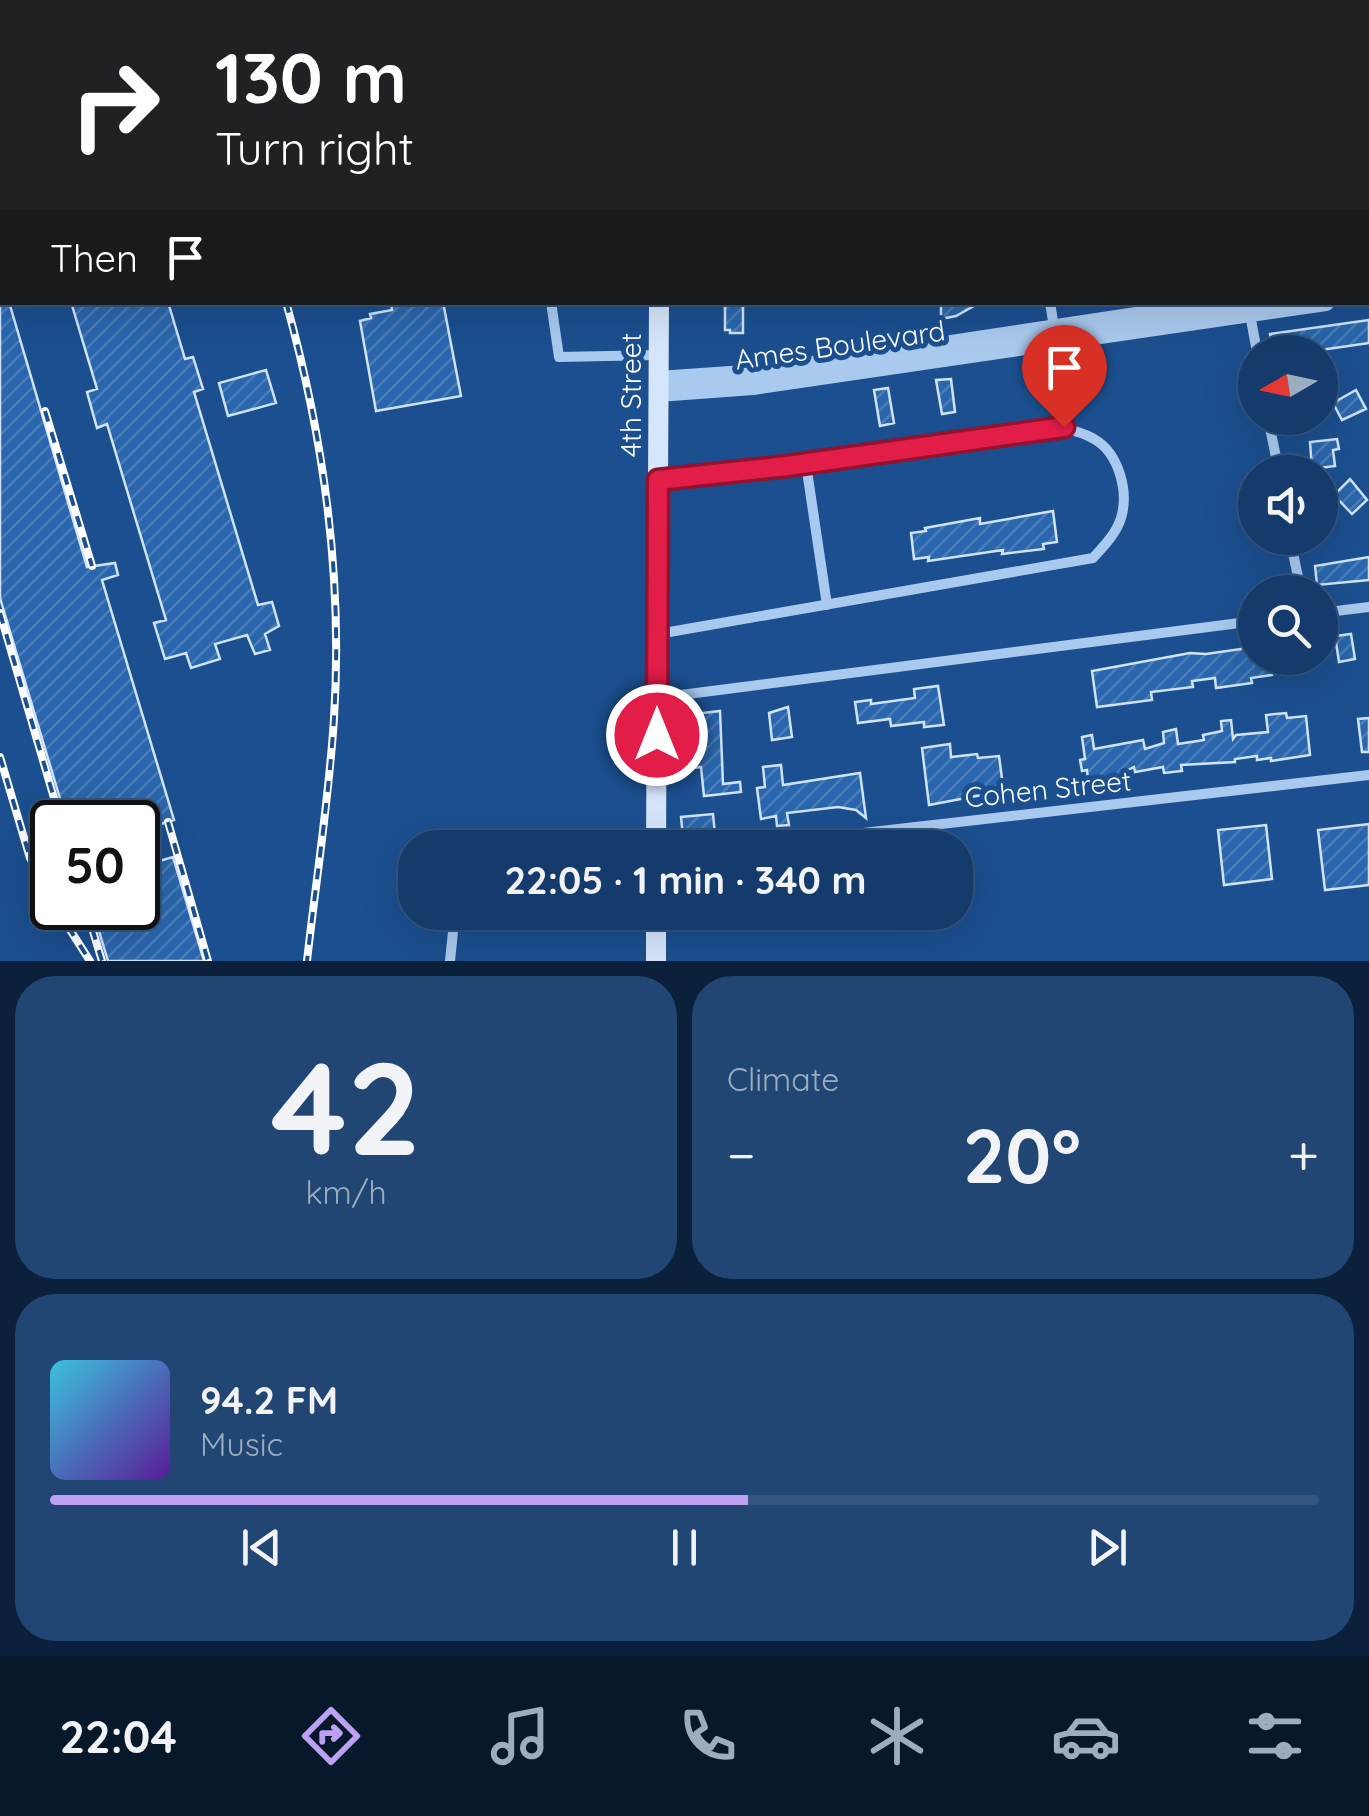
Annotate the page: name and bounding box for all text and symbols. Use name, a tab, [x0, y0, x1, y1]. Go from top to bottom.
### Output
text: 130 m	[215, 33, 407, 121]
icon: right	[50, 40, 180, 170]
text: Turn right	[215, 120, 414, 176]
icon: arrive	[158, 230, 213, 285]
text: Then	[50, 234, 138, 282]
street label: Ames Boulevard	[733, 312, 947, 377]
pin	[1022, 325, 1107, 428]
street label: 4th Street	[613, 333, 648, 457]
north arrow	[1238, 335, 1338, 435]
map controls	[1238, 335, 1338, 675]
icon: arrive	[1037, 340, 1092, 395]
button: sound	[1238, 455, 1338, 555]
button: search	[1238, 575, 1338, 675]
position arrow	[605, 683, 709, 787]
street label: Cohen Street	[963, 762, 1133, 815]
speed limit sign: 50	[30, 800, 160, 930]
text: 22:05 · 1 min · 340 m	[504, 856, 867, 904]
text: 42	[271, 1025, 421, 1188]
text: Climate	[727, 1059, 839, 1099]
text: 20°	[963, 1108, 1081, 1202]
text: −	[727, 1120, 756, 1189]
text: +	[1288, 1120, 1319, 1189]
text: km/h	[305, 1172, 387, 1212]
text: 94.2 FM	[200, 1376, 338, 1424]
text: Music	[200, 1424, 283, 1464]
icon: previous	[234, 1520, 289, 1575]
icon: pause	[657, 1520, 712, 1575]
icon: next	[1080, 1520, 1135, 1575]
icon: directions	[296, 1701, 366, 1771]
icon: music	[485, 1701, 555, 1771]
icon: phone	[673, 1701, 743, 1771]
icon: climate	[862, 1701, 932, 1771]
icon: car	[1051, 1701, 1121, 1771]
icon: filters	[1240, 1701, 1310, 1771]
text: 22:04	[59, 1708, 177, 1764]

